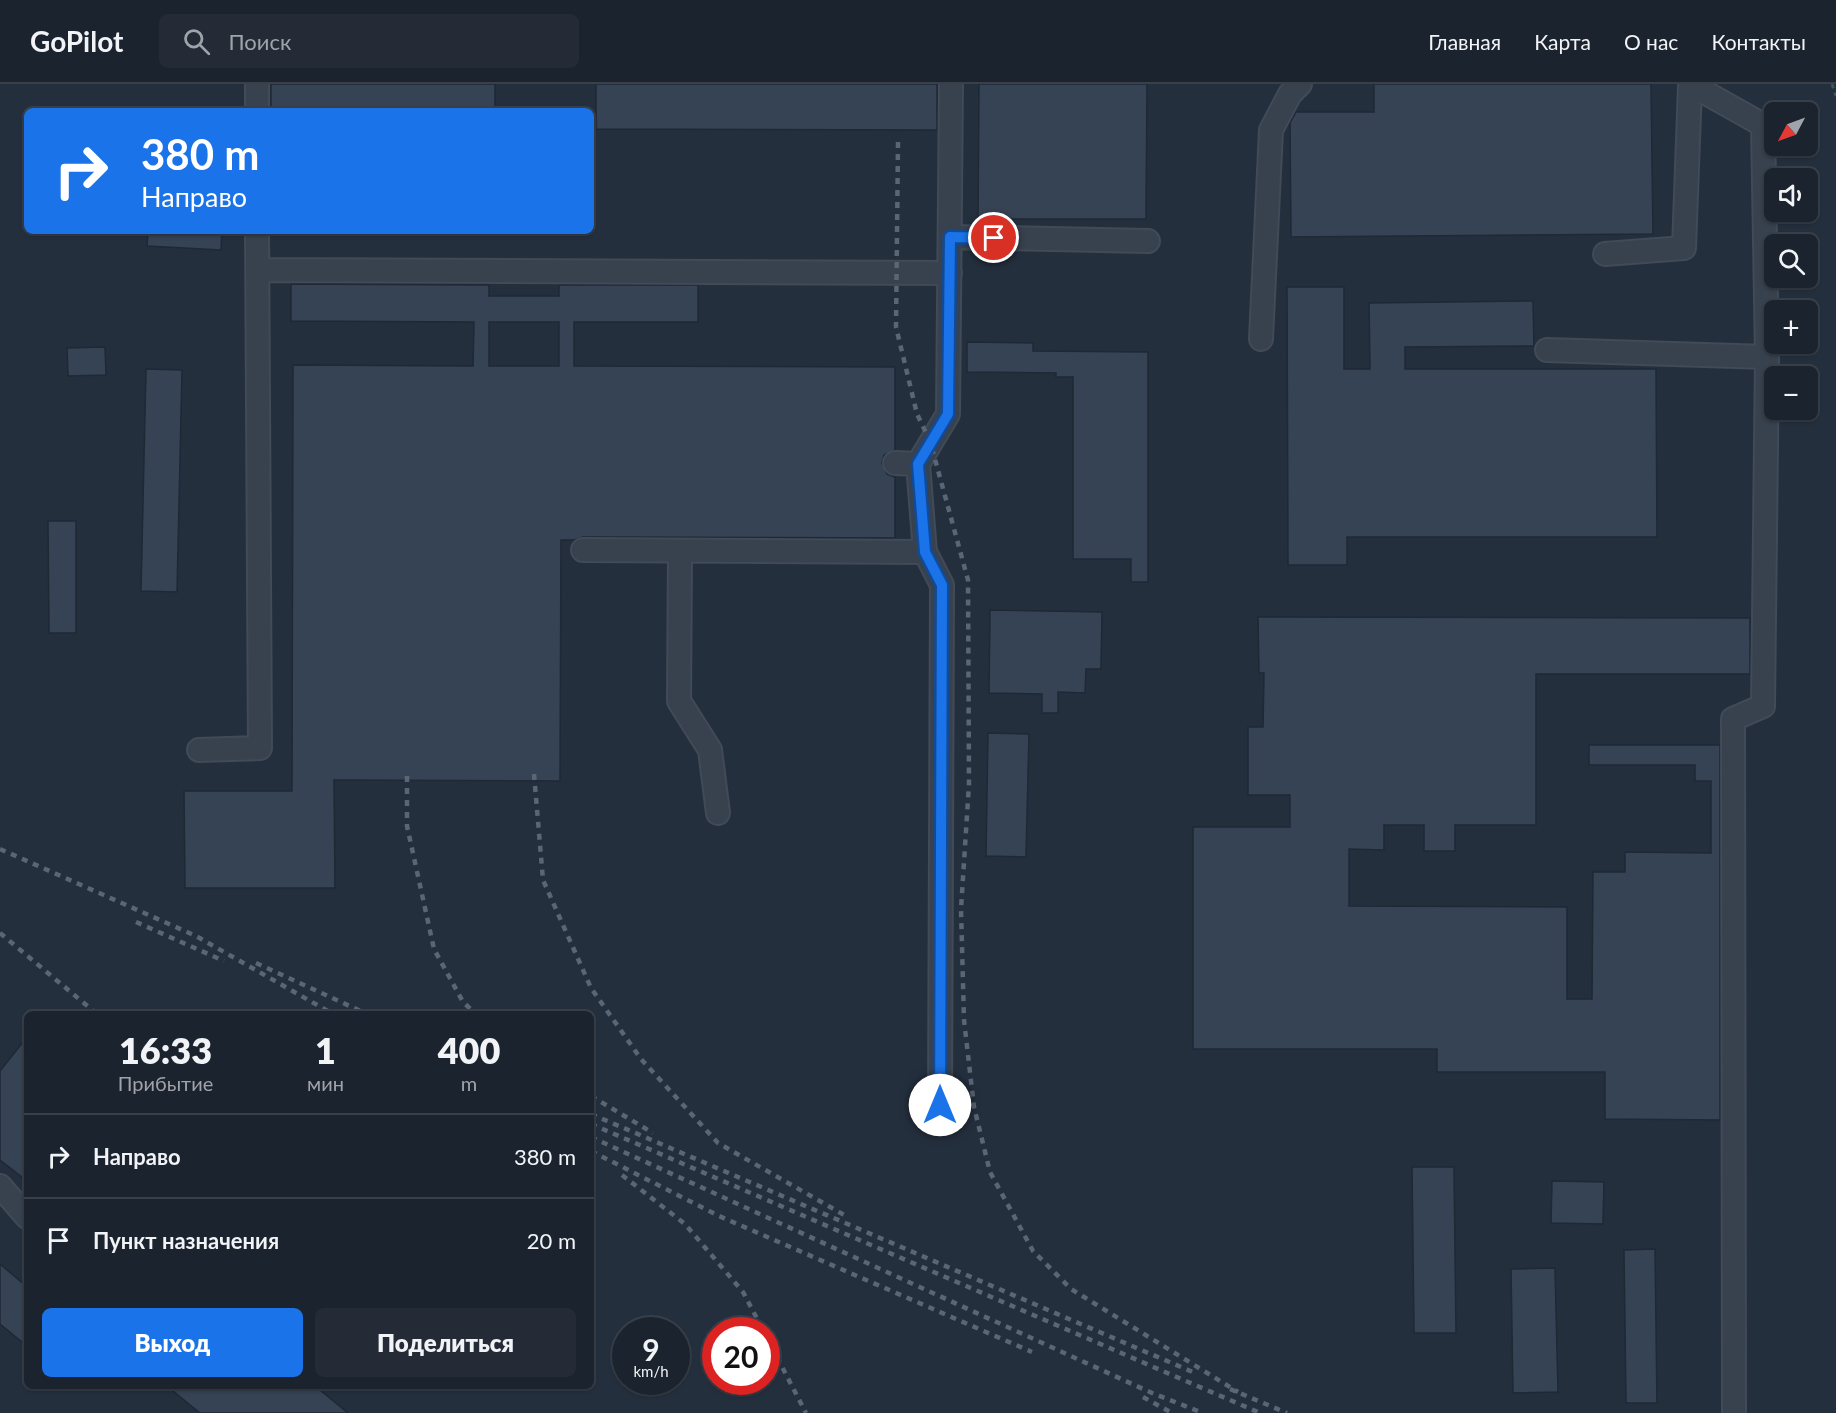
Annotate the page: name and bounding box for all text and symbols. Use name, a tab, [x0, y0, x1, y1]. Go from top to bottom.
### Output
search box	[159, 14, 579, 68]
text: GoPilot	[30, 24, 123, 58]
icon: search	[180, 25, 213, 58]
text: Поиск	[228, 28, 291, 55]
text: Главная	[1428, 29, 1501, 54]
text: Карта	[1534, 29, 1591, 54]
text: О нас	[1624, 29, 1678, 54]
text: Контакты	[1711, 29, 1806, 54]
north arrow	[1764, 102, 1818, 156]
map controls	[1764, 102, 1818, 420]
text: 380 m	[141, 129, 259, 179]
icon: right	[42, 132, 120, 210]
button: sound	[1764, 168, 1818, 222]
text: Направо	[141, 180, 247, 213]
pin	[968, 212, 1019, 263]
icon: arrive	[977, 221, 1010, 254]
button: search	[1764, 234, 1818, 288]
button: +	[1764, 300, 1818, 354]
button: −	[1764, 366, 1818, 420]
text: 16:33	[119, 1028, 212, 1072]
text: 1	[315, 1028, 336, 1072]
text: 400	[438, 1028, 500, 1072]
text: Прибытие	[118, 1071, 213, 1095]
text: мин	[307, 1071, 344, 1095]
text: m	[461, 1071, 477, 1095]
position arrow	[908, 1073, 972, 1137]
icon: right	[42, 1140, 75, 1173]
text: Направо	[93, 1143, 181, 1170]
text: 380 m	[514, 1143, 576, 1170]
icon: arrive	[42, 1224, 75, 1257]
text: Пункт назначения	[93, 1227, 279, 1254]
text: 20 m	[527, 1227, 576, 1254]
button: Выход	[42, 1308, 303, 1377]
button: Поделиться	[315, 1308, 576, 1377]
speed limit sign: 20	[702, 1317, 780, 1395]
text: 9	[642, 1331, 660, 1367]
text: km/h	[633, 1362, 669, 1380]

